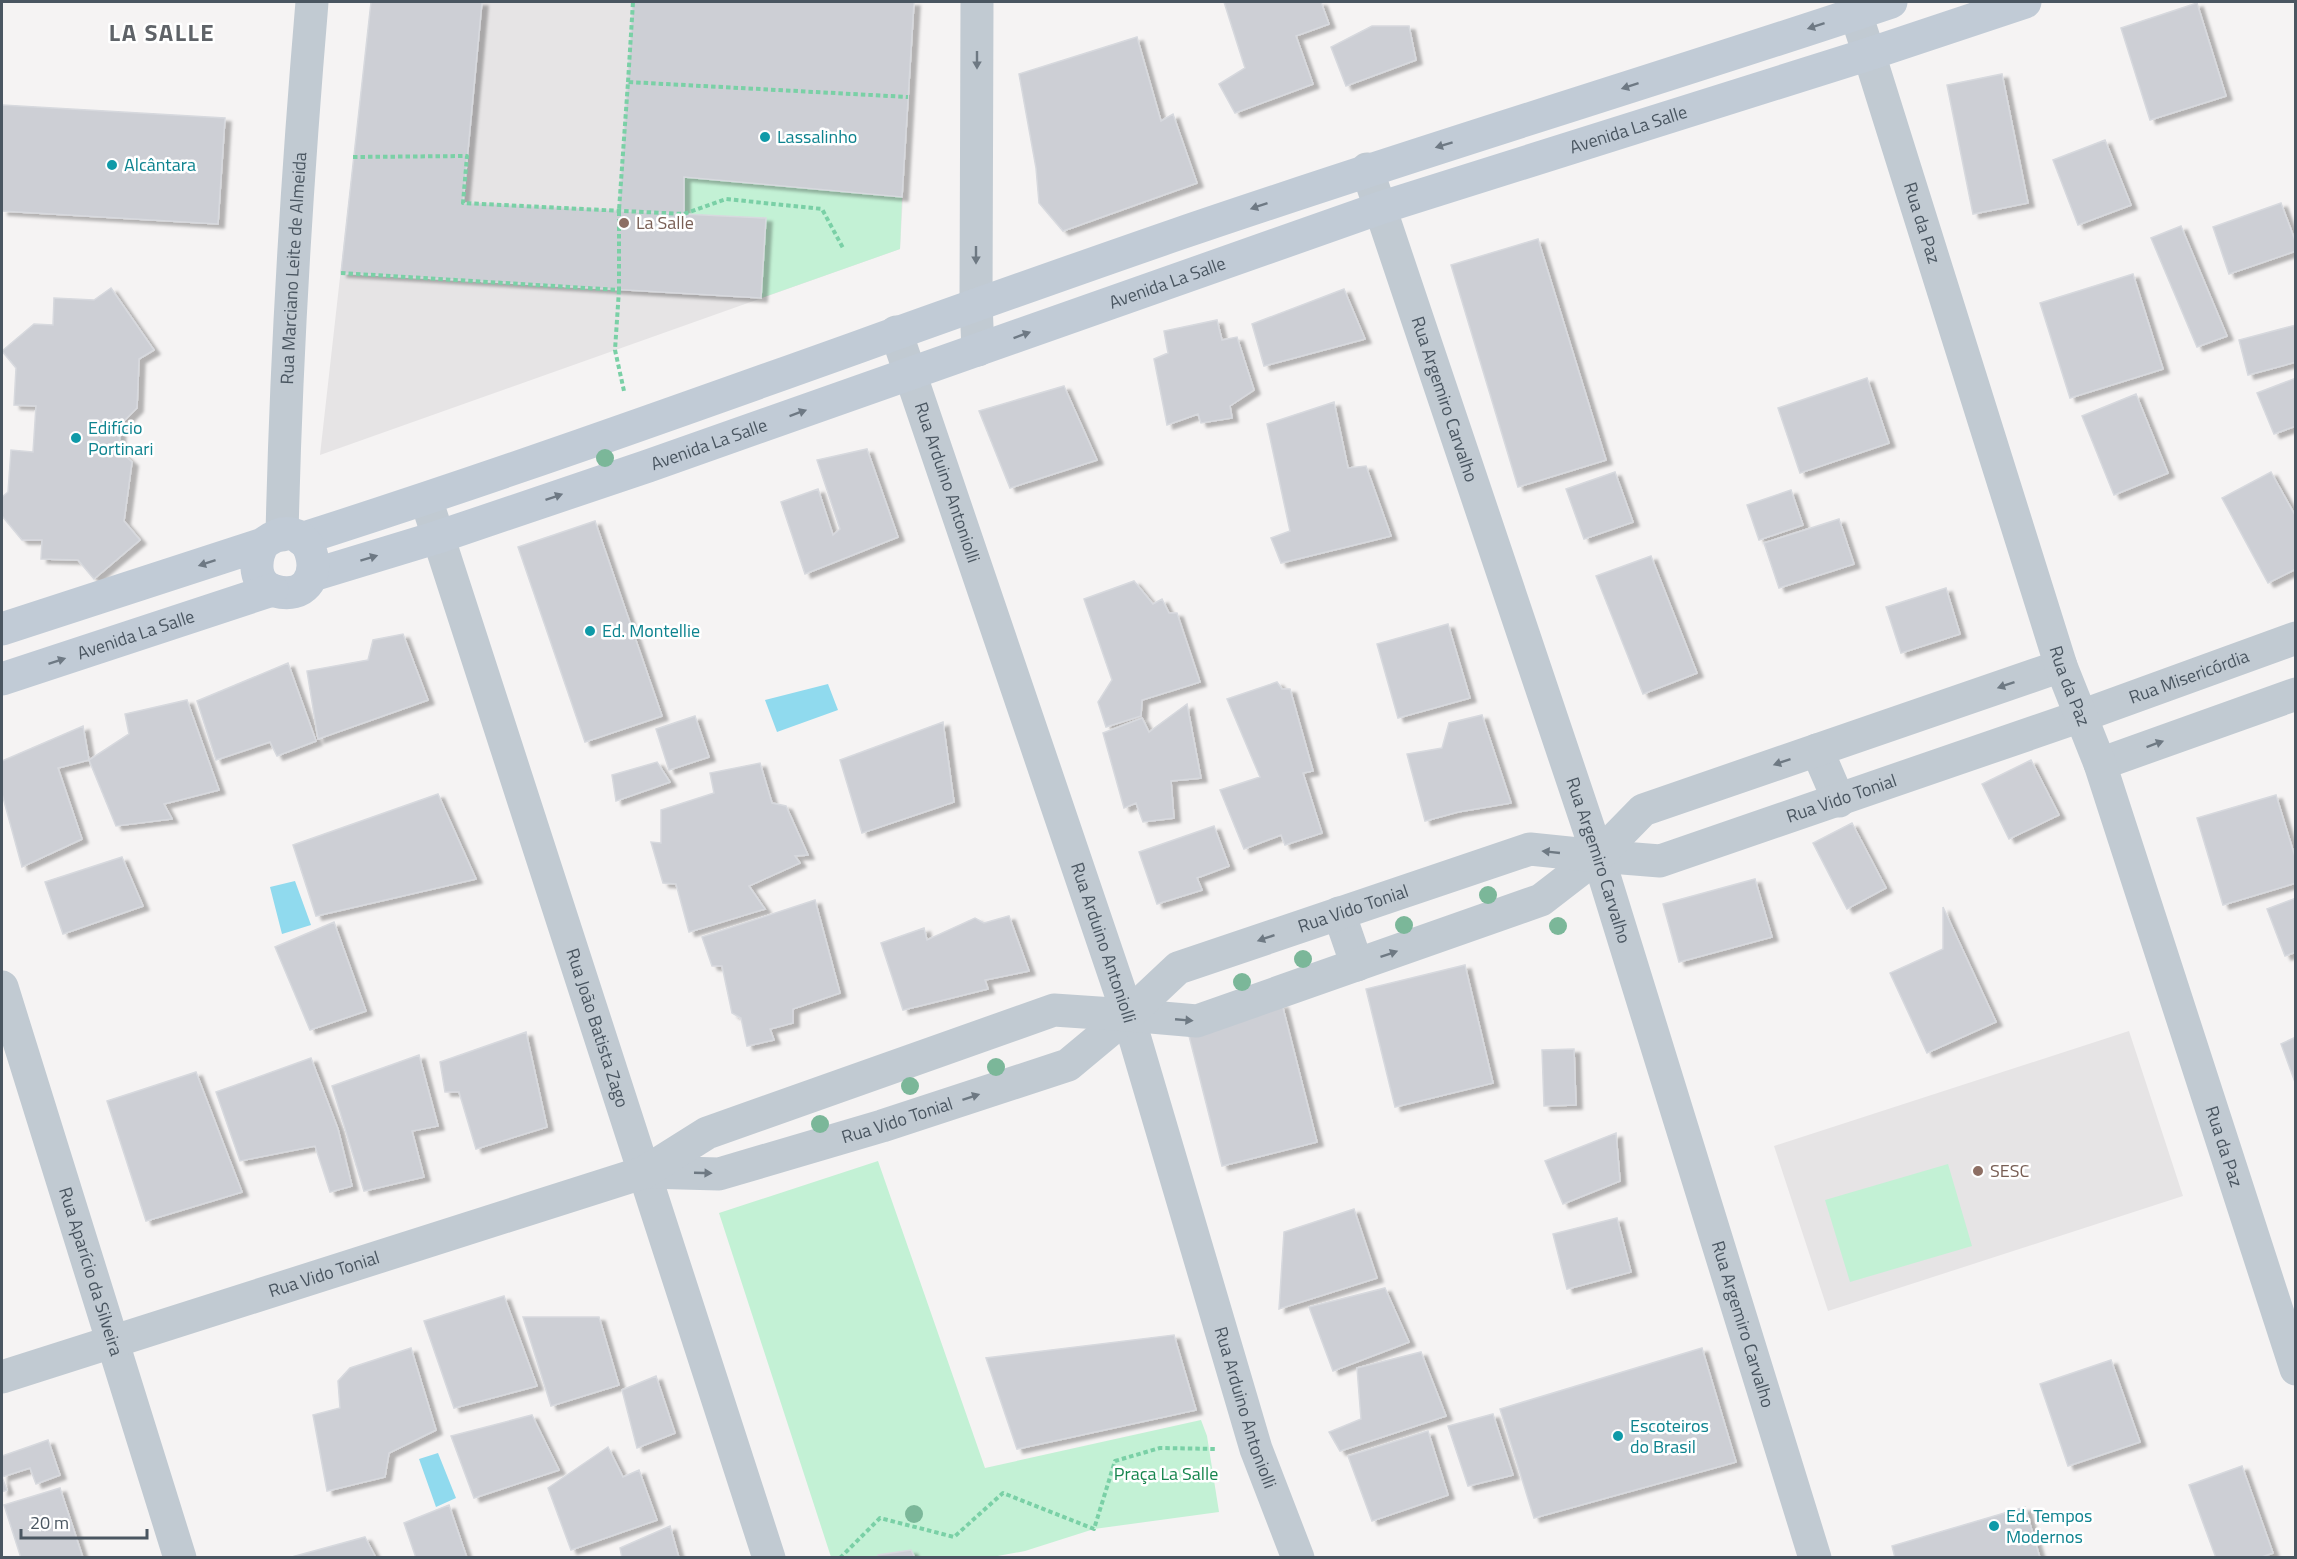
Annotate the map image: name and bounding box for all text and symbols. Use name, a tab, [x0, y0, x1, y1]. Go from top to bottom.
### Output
district label: LA SALLE	[109, 14, 215, 50]
one-way arrow	[1807, 22, 1825, 32]
one-way arrow	[972, 50, 982, 69]
one-way arrow	[1621, 82, 1639, 92]
street label: Avenida La Salle	[1566, 98, 1691, 160]
place label: Lassalinho	[777, 123, 857, 150]
marker: Lassalinho	[758, 130, 772, 144]
one-way arrow	[1435, 141, 1453, 150]
place label: Alcântara	[124, 151, 196, 178]
street label: Rua Marciano Leite de Almeida	[273, 151, 313, 385]
marker: Alcântara	[105, 158, 119, 172]
street label: Rua da Paz	[1897, 179, 1948, 267]
one-way arrow	[1250, 202, 1268, 211]
place label: La Salle	[636, 209, 694, 236]
marker: La Salle	[617, 216, 631, 230]
one-way arrow	[971, 245, 981, 264]
street label: Avenida La Salle	[1105, 249, 1229, 315]
street label: Rua Argemiro Carvalho	[1405, 313, 1485, 486]
one-way arrow	[1013, 329, 1031, 339]
street label: Rua Arduino Antoniolli	[908, 398, 987, 566]
one-way arrow	[789, 407, 807, 417]
street label: Avenida La Salle	[647, 411, 771, 477]
place label: Edifício Portinari	[88, 414, 153, 462]
marker: Edifício Portinari	[69, 431, 83, 445]
one-way arrow	[545, 492, 563, 502]
one-way arrow	[360, 553, 378, 562]
one-way arrow	[198, 559, 216, 568]
street label: Avenida La Salle	[74, 602, 198, 666]
place label: Ed. Montellie	[602, 617, 700, 644]
marker: Ed. Montellie	[583, 624, 597, 638]
street label: Rua da Paz	[2042, 642, 2098, 730]
street label: Rua Misericórdia	[2125, 642, 2253, 711]
one-way arrow	[48, 656, 66, 665]
one-way arrow	[1996, 680, 2014, 690]
one-way arrow	[2146, 739, 2164, 749]
one-way arrow	[1773, 758, 1791, 768]
street label: Rua Vido Tonial	[1783, 766, 1900, 830]
street label: Rua Argemiro Carvalho	[1559, 773, 1638, 947]
one-way arrow	[1542, 847, 1561, 857]
street label: Rua Arduino Antoniolli	[1064, 859, 1144, 1026]
street label: Rua Vido Tonial	[1294, 877, 1412, 940]
one-way arrow	[1257, 934, 1275, 944]
street label: Rua João Batista Zago	[559, 945, 636, 1111]
one-way arrow	[1380, 948, 1398, 958]
one-way arrow	[1175, 1015, 1194, 1025]
street label: Rua Vido Tonial	[838, 1090, 956, 1150]
one-way arrow	[962, 1092, 980, 1101]
street label: Rua da Paz	[2199, 1102, 2250, 1190]
place label: SESC	[1990, 1157, 2029, 1184]
marker: SESC	[1971, 1164, 1985, 1178]
one-way arrow	[694, 1169, 713, 1178]
street label: Rua Aparício da Silveira	[52, 1184, 130, 1359]
street label: Rua Argemiro Carvalho	[1705, 1237, 1782, 1411]
street label: Rua Vido Tonial	[265, 1243, 383, 1304]
street label: Rua Arduino Antoniolli	[1208, 1323, 1284, 1492]
place label: Escoteiros do Brasil	[1630, 1412, 1709, 1460]
marker: Escoteiros do Brasil	[1611, 1429, 1625, 1443]
park label: Praça La Salle	[1114, 1460, 1218, 1487]
scale bar	[21, 1502, 147, 1540]
place label: Ed. Tempos Modernos	[2006, 1502, 2093, 1550]
text: 20 m	[30, 1509, 69, 1536]
marker: Ed. Tempos Modernos	[1987, 1519, 2001, 1533]

